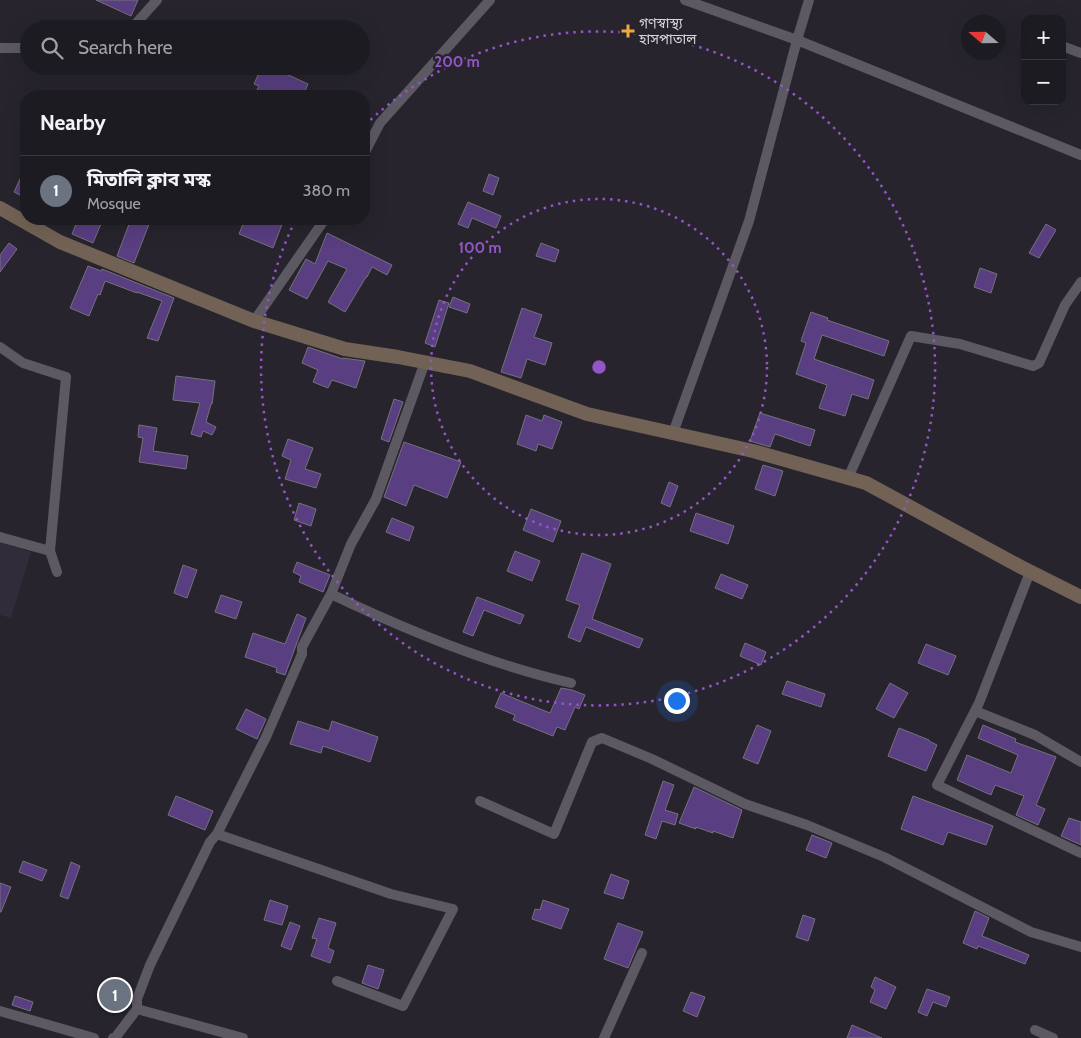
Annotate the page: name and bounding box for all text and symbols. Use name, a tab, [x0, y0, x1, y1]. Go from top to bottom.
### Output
place label: গণস্বাস্থ্য হাসপাতাল	[638, 14, 697, 48]
north arrow	[961, 15, 1006, 60]
map controls	[1021, 15, 1066, 105]
button: +	[1021, 15, 1066, 60]
search box	[20, 20, 370, 75]
marker: গণস্বাস্থ্য হাসপাতাল	[621, 24, 635, 38]
icon: search	[38, 34, 66, 62]
text: Search here	[78, 36, 172, 59]
text: 200 m	[434, 53, 480, 71]
button: −	[1021, 60, 1066, 105]
text: Nearby	[40, 110, 106, 135]
text: মিতালি ক্লাব মস্ক	[87, 168, 211, 191]
text: 1	[53, 181, 59, 200]
text: 380 m	[303, 181, 350, 200]
text: Mosque	[87, 194, 141, 213]
text: 100 m	[458, 239, 502, 257]
centre of rings	[590, 358, 608, 376]
your location	[664, 688, 690, 714]
pin: 1	[99, 976, 131, 1014]

